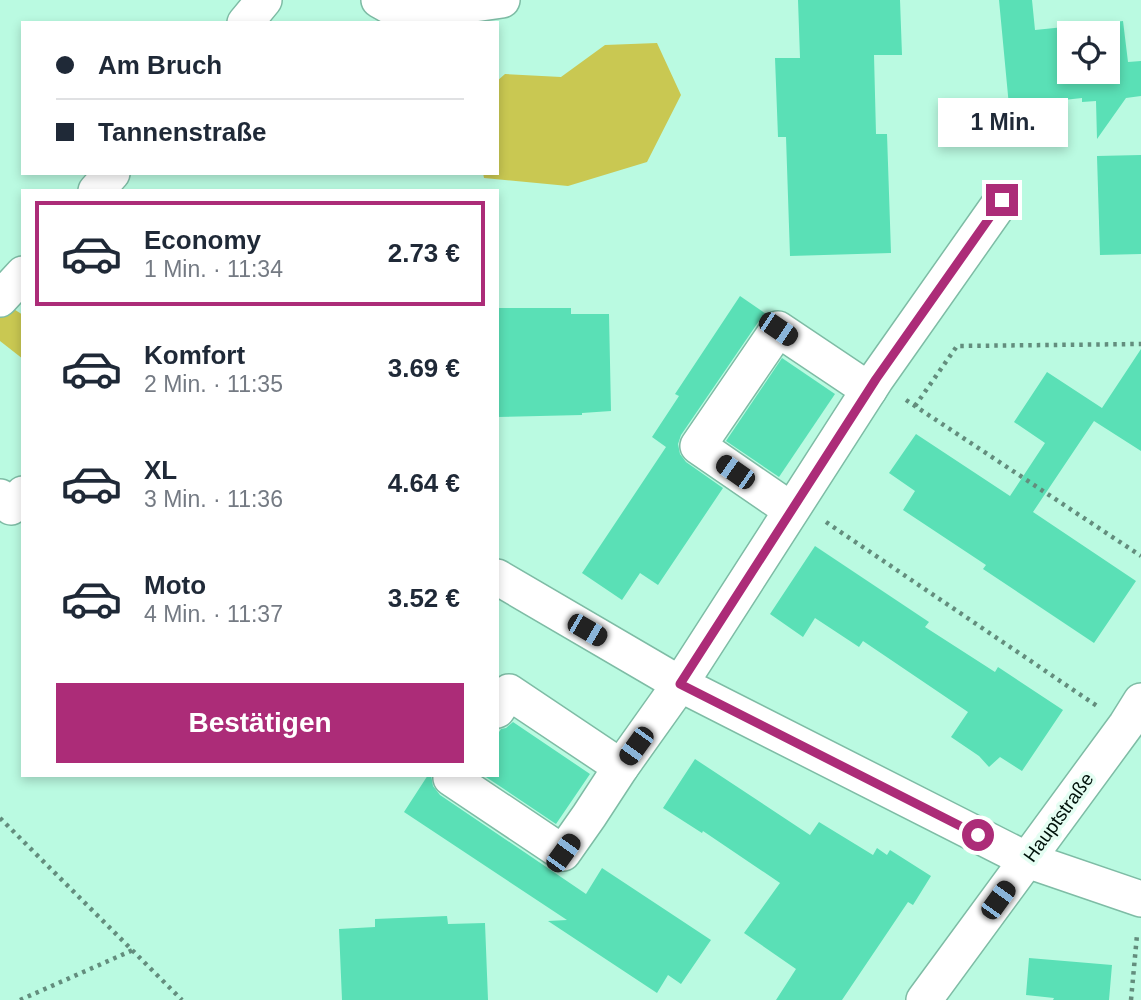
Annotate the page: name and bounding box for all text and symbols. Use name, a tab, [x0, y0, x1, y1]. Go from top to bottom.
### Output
map controls	[1057, 21, 1120, 84]
button: locate	[1057, 21, 1120, 84]
text: Am Bruch	[98, 50, 222, 80]
callout: 1 Min.	[937, 99, 1067, 148]
text: 1 Min.	[970, 109, 1036, 135]
text: Tannenstraße	[98, 117, 267, 147]
route end	[986, 184, 1018, 216]
icon: car	[60, 222, 123, 285]
text: Economy	[144, 225, 261, 255]
text: 2.73 €	[388, 238, 460, 268]
text: 1 Min. · 11:34	[144, 256, 283, 282]
car	[755, 309, 802, 349]
icon: car	[60, 337, 123, 400]
text: Komfort	[144, 340, 245, 370]
text: 3.69 €	[388, 353, 460, 383]
text: 2 Min. · 11:35	[144, 371, 283, 397]
car	[712, 451, 759, 493]
icon: car	[60, 452, 123, 515]
text: XL	[144, 455, 177, 485]
text: 4.64 €	[388, 468, 460, 498]
text: 3 Min. · 11:36	[144, 486, 283, 512]
icon: car	[60, 567, 123, 630]
text: Moto	[144, 570, 206, 600]
text: 3.52 €	[388, 583, 460, 613]
text: 4 Min. · 11:37	[144, 601, 283, 627]
car	[564, 610, 611, 650]
button: Bestätigen	[56, 683, 464, 763]
car	[616, 723, 657, 769]
street label: Hauptstraße	[1019, 769, 1098, 866]
route start	[962, 819, 994, 851]
car	[543, 830, 584, 876]
car	[978, 877, 1019, 923]

